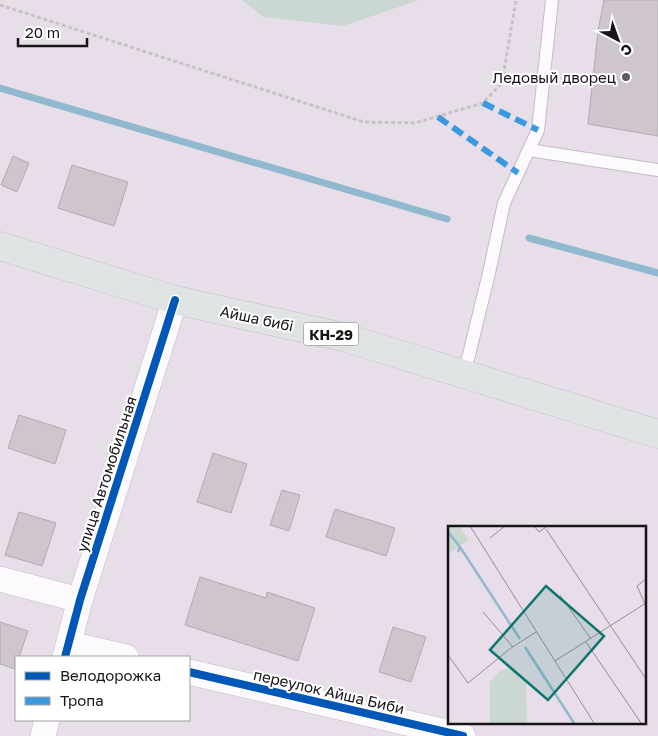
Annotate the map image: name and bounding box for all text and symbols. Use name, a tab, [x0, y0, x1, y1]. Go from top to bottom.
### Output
scale bar	[18, 15, 86, 47]
north arrow	[593, 15, 643, 65]
text: 20 m	[25, 23, 60, 41]
text: С	[617, 41, 636, 60]
place label: Ледовый дворец	[493, 68, 616, 86]
marker: Ледовый дворец	[620, 71, 632, 83]
street label: Айша бибі	[219, 301, 295, 335]
road number: КН-29	[304, 322, 358, 346]
street label: улица Автомобильная	[72, 394, 140, 554]
inset map	[448, 526, 646, 724]
legend	[15, 656, 190, 721]
street label: переулок Айша Биби	[252, 665, 406, 717]
text: Велодорожка	[60, 666, 161, 684]
text: Тропа	[60, 691, 104, 709]

